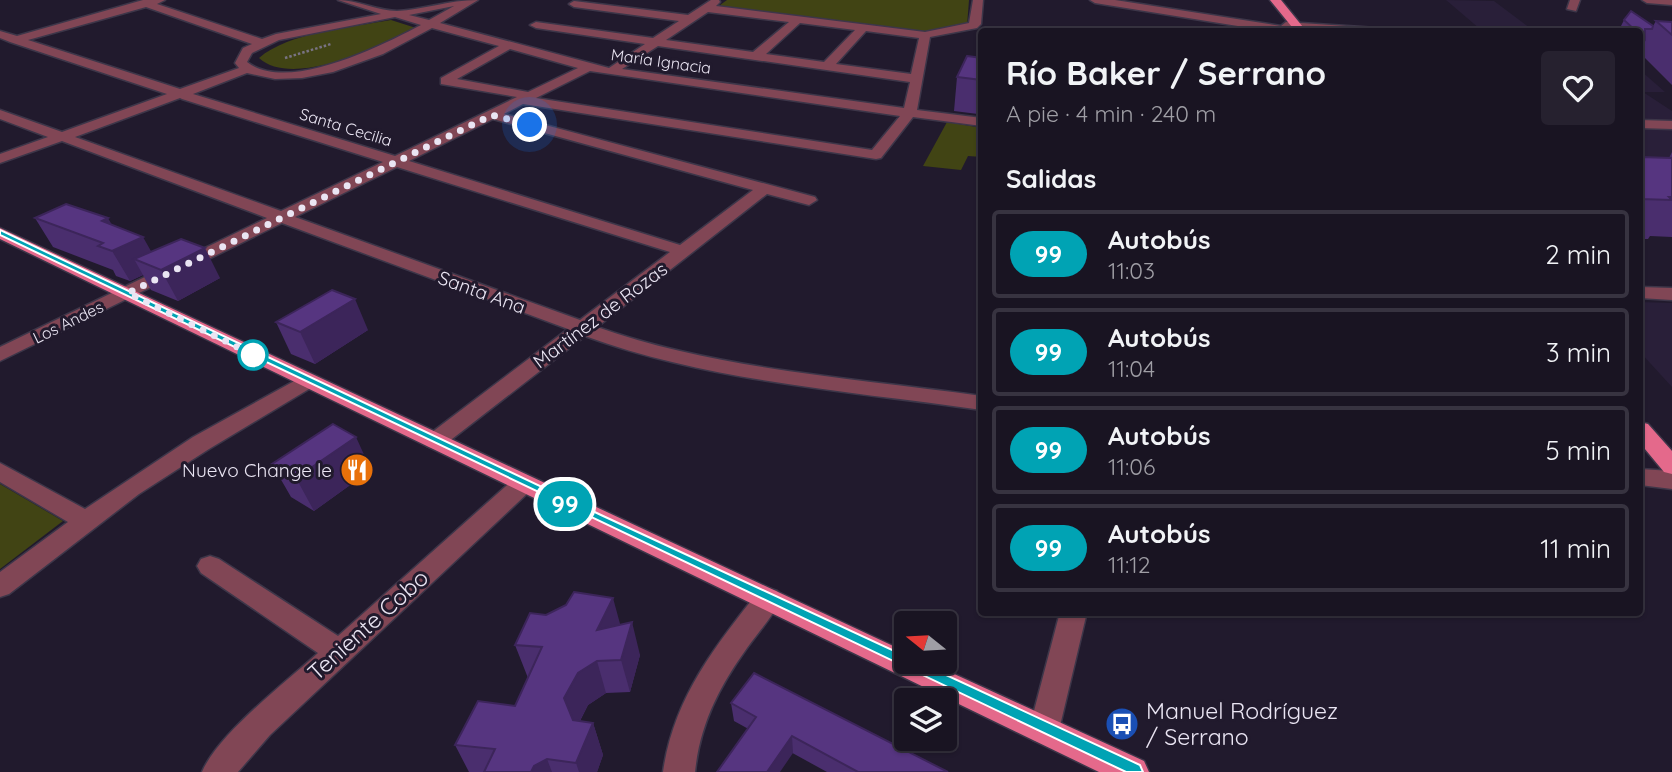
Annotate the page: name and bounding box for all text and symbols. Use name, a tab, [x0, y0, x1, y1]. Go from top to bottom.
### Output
street label: María Ignacia	[610, 44, 712, 78]
button: heart	[1541, 51, 1615, 125]
text: Río Baker / Serrano	[1006, 52, 1326, 93]
text: A pie · 4 min · 240 m	[1006, 99, 1216, 128]
street label: Santa Cecilia	[297, 103, 395, 151]
your location	[512, 107, 547, 142]
text: Salidas	[1006, 162, 1096, 195]
text: Autobús	[1108, 223, 1210, 256]
text: 2 min	[1545, 238, 1611, 271]
text: 99	[1035, 239, 1062, 269]
text: 11:03	[1108, 256, 1155, 285]
street label: Martínez de Rozas	[528, 257, 672, 373]
street label: Santa Ana	[435, 265, 529, 319]
street label: Los Andes	[30, 296, 106, 348]
text: Autobús	[1108, 321, 1210, 354]
text: 3 min	[1546, 336, 1611, 369]
text: 99	[1035, 337, 1062, 367]
unlabelled marker	[238, 340, 268, 370]
text: 11:04	[1108, 354, 1155, 383]
text: Autobús	[1108, 419, 1210, 452]
text: 5 min	[1545, 434, 1611, 467]
text: 99	[1035, 435, 1062, 465]
restaurant icon: Nuevo Change le	[338, 451, 376, 489]
text: 11:06	[1108, 452, 1155, 481]
place label: Nuevo Change le	[182, 458, 332, 482]
line badge: 99	[534, 481, 596, 527]
text: 99	[551, 489, 579, 519]
text: Autobús	[1108, 517, 1210, 550]
text: 11 min	[1540, 532, 1611, 565]
text: 99	[1035, 533, 1062, 563]
text: 11:12	[1108, 550, 1151, 579]
street label: Teniente Cobo	[301, 563, 434, 686]
north arrow	[894, 611, 957, 674]
map controls	[894, 611, 957, 751]
button: layers	[894, 688, 957, 751]
place label: Manuel Rodríguez / Serrano	[1146, 696, 1338, 751]
bus stop icon: Manuel Rodríguez / Serrano	[1103, 705, 1141, 743]

